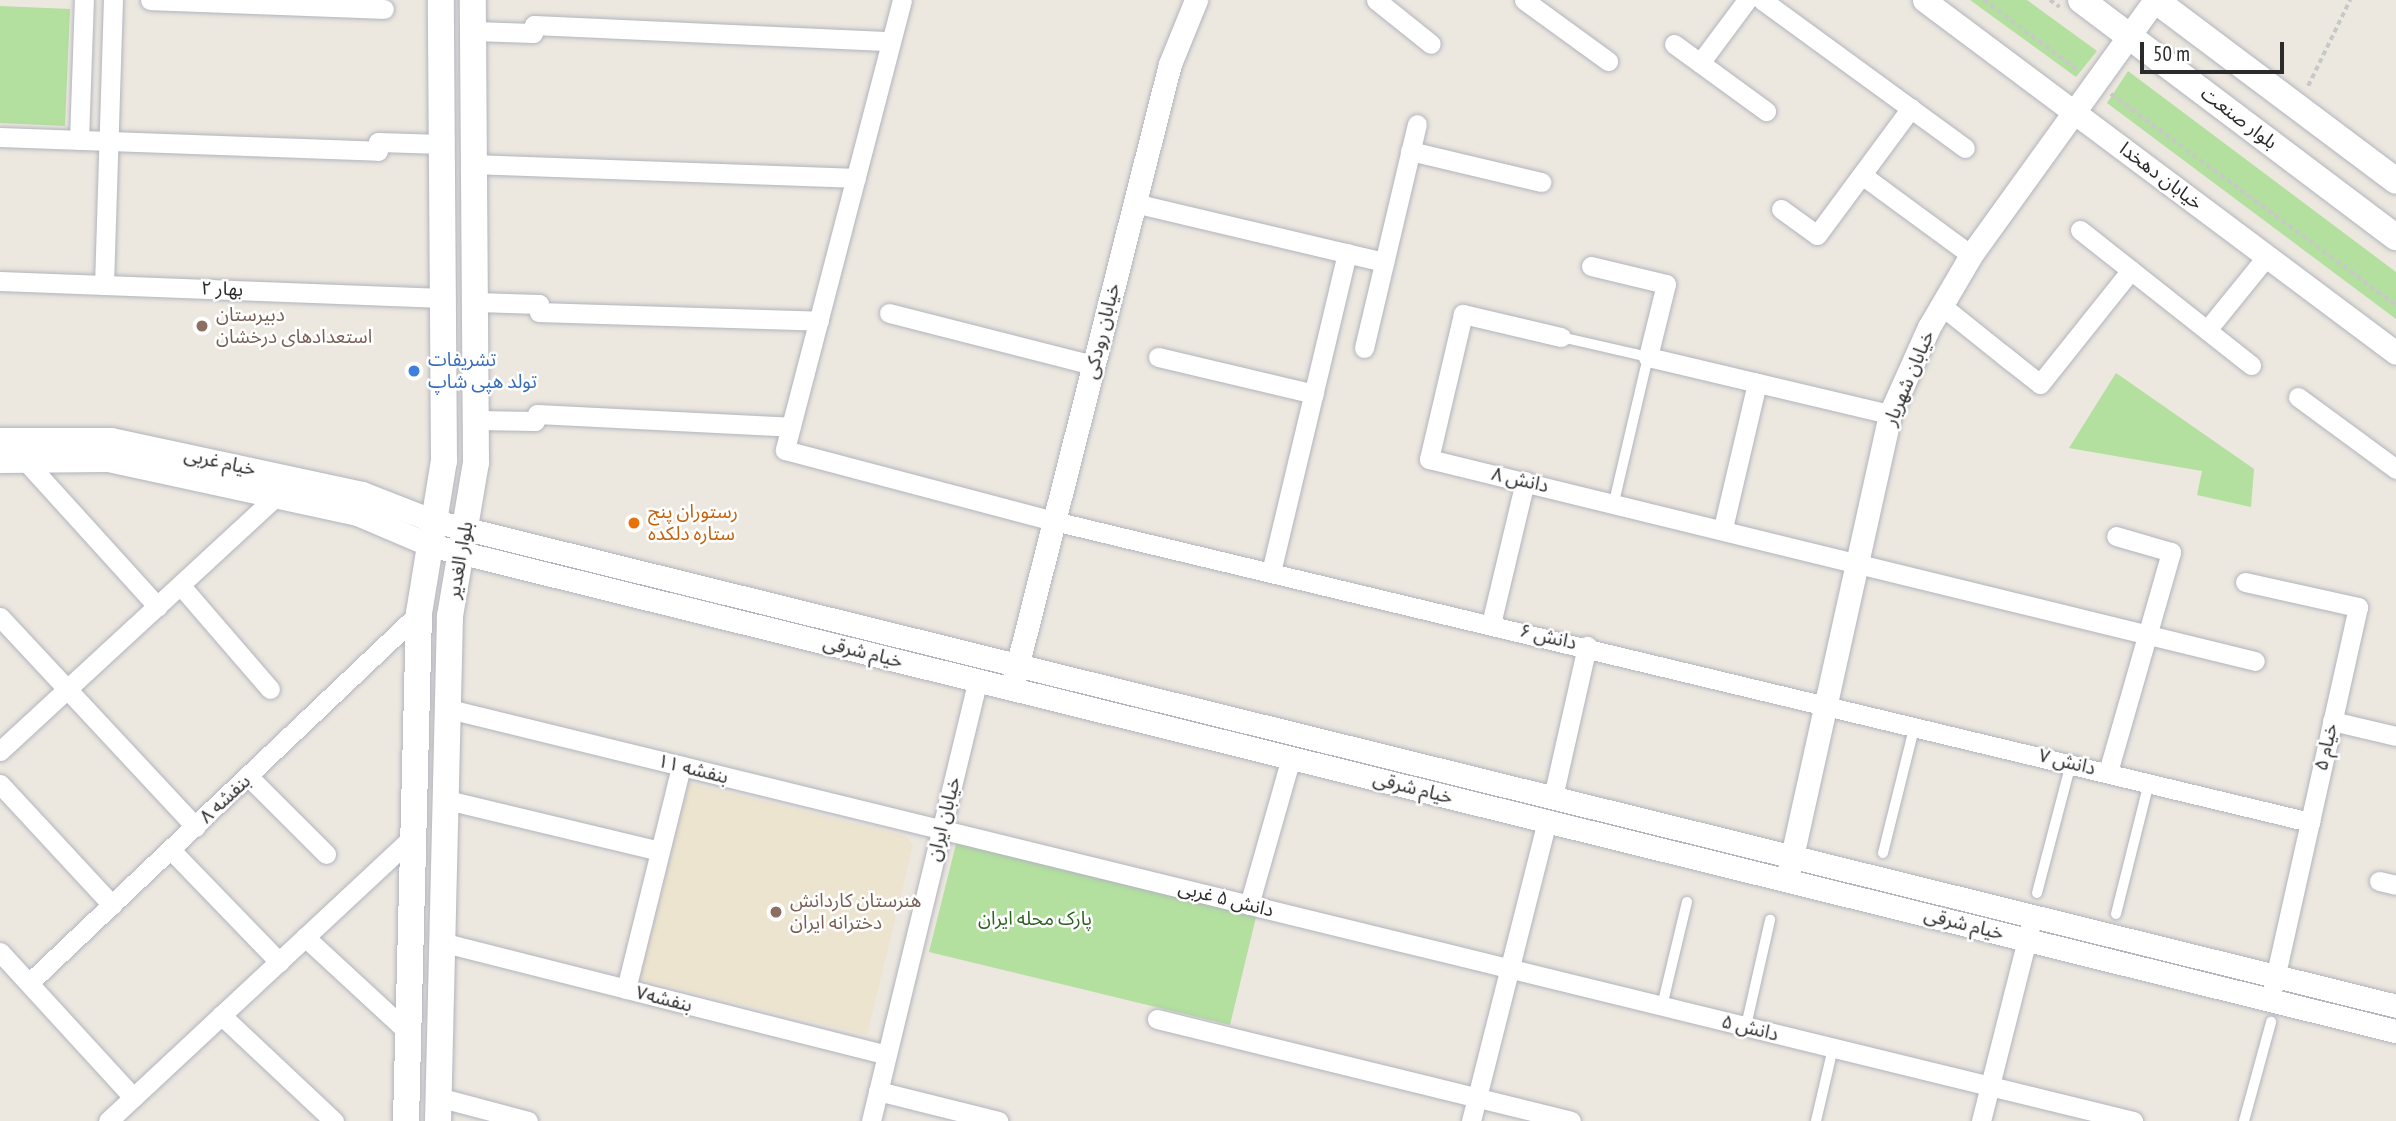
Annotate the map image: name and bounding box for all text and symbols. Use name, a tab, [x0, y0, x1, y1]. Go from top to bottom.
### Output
scale bar	[2144, 28, 2288, 72]
text: 50 m	[2153, 40, 2190, 67]
street label: بلوار صنعت	[2196, 82, 2282, 154]
street label: خیابان دهخدا	[2115, 137, 2207, 215]
street label: بهار ۲	[201, 277, 243, 301]
street label: خیابان رودکی	[1079, 281, 1125, 381]
place label: دبیرستان استعدادهای درخشان	[216, 304, 372, 348]
marker: دبیرستان استعدادهای درخشان	[194, 318, 210, 334]
street label: خیابان شهریار	[1879, 327, 1939, 429]
place label: تشریفات تولد هپی شاپ	[428, 349, 537, 393]
marker: تشریفات تولد هپی شاپ	[406, 363, 422, 379]
street label: خیام غربی	[182, 443, 258, 481]
street label: دانش ۸	[1489, 462, 1551, 498]
place label: رستوران پنج ستاره دلکده	[648, 501, 738, 545]
marker: رستوران پنج ستاره دلکده	[626, 515, 642, 531]
street label: بلوار الغدیر	[442, 520, 478, 600]
street label: دانش ۶	[1517, 619, 1579, 655]
street label: خیام شرقی	[821, 631, 905, 673]
street label: خیام ۵	[2310, 721, 2342, 773]
street label: دانش ۷	[2036, 744, 2098, 780]
street label: بنفشه ۱۱	[655, 749, 731, 789]
street label: خیام شرقی	[1371, 767, 1455, 809]
street label: بنفشه ۸	[195, 770, 255, 828]
street label: خیابان ایران	[923, 774, 965, 864]
street label: دانش ۵ غربی	[1176, 876, 1276, 922]
place label: هنرستان کاردانش دخترانه ایران	[790, 890, 921, 934]
street label: خیام شرقی	[1922, 903, 2006, 945]
marker: هنرستان کاردانش دخترانه ایران	[768, 904, 784, 920]
park label: پارک محله ایران	[978, 908, 1092, 930]
street label: بنفشه۷	[633, 981, 695, 1017]
street label: دانش ۵	[1719, 1010, 1781, 1046]

